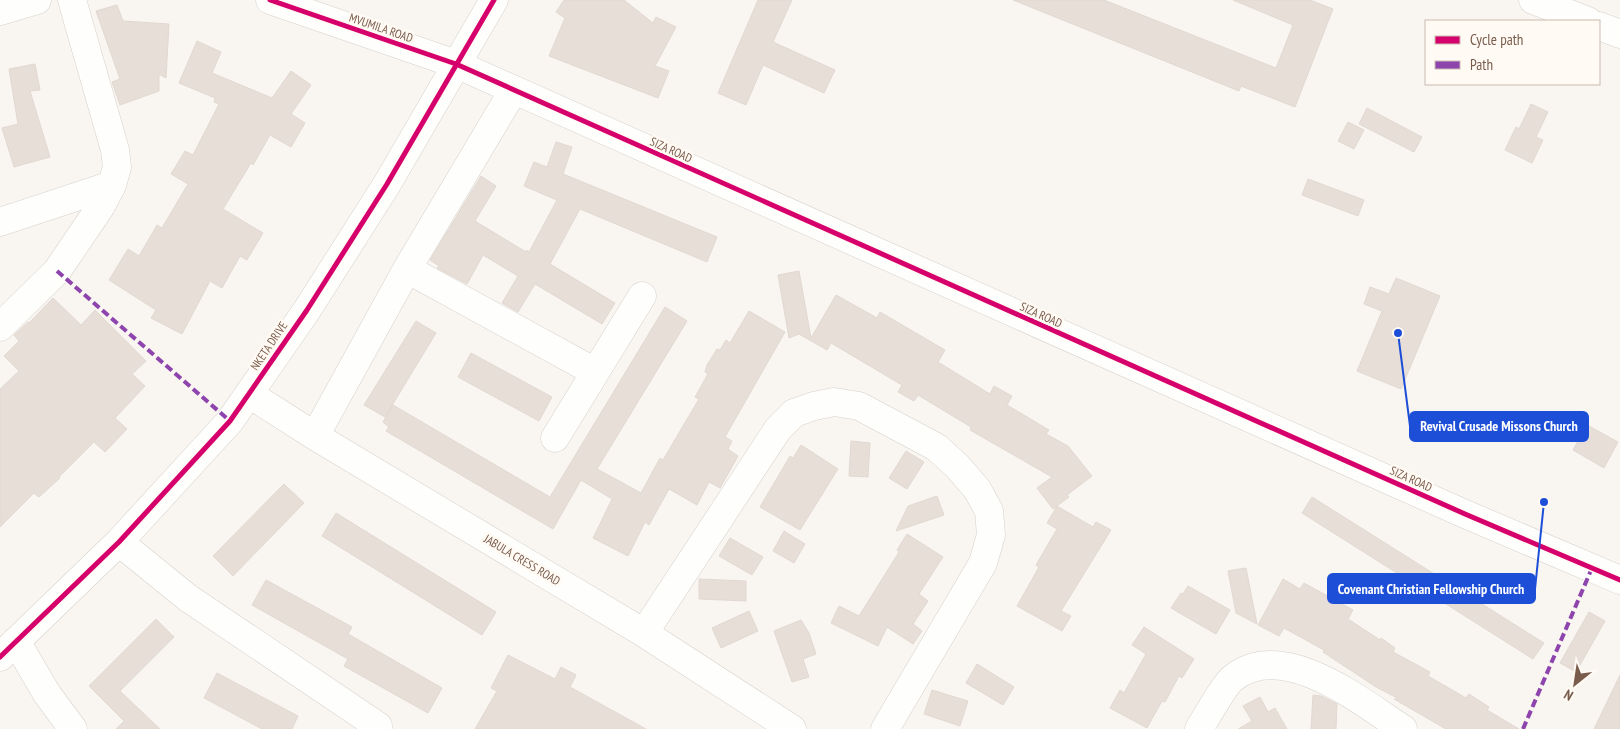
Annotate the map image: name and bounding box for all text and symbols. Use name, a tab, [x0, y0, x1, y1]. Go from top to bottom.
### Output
street label: MVUMILA ROAD	[347, 10, 415, 45]
legend	[1425, 20, 1600, 85]
text: Cycle path	[1470, 30, 1523, 49]
text: Path	[1470, 55, 1493, 74]
street label: SIZA ROAD	[648, 134, 695, 165]
street label: SIZA ROAD	[1018, 299, 1065, 330]
street label: NKETA DRIVE	[247, 318, 290, 373]
callout: Revival Crusade Missons Church	[1410, 412, 1588, 441]
text: Revival Crusade Missons Church	[1420, 417, 1578, 435]
street label: SIZA ROAD	[1388, 463, 1435, 494]
street label: JABULA CRESS ROAD	[481, 530, 563, 588]
callout: Covenant Christian Fellowship Church	[1328, 574, 1535, 603]
text: Covenant Christian Fellowship Church	[1338, 580, 1524, 598]
north arrow	[1550, 659, 1600, 709]
text: N	[1561, 686, 1576, 705]

